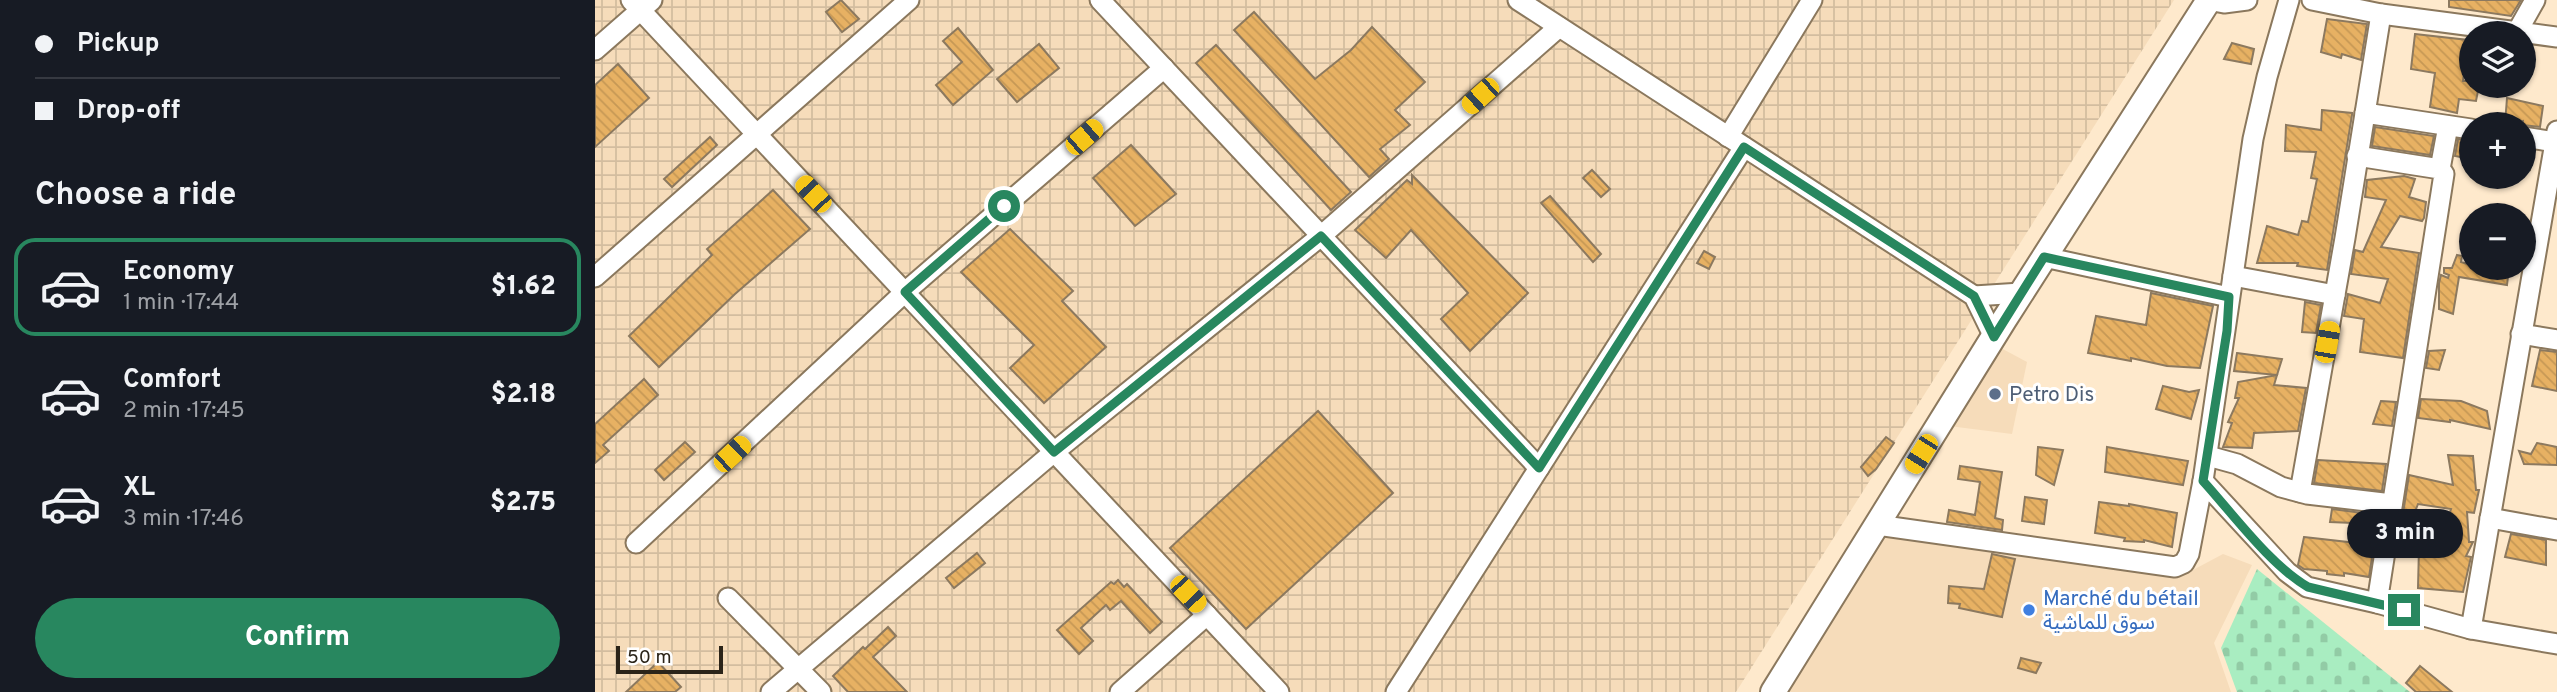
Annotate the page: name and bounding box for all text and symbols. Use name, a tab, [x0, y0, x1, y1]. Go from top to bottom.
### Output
map controls	[2459, 21, 2536, 280]
button: layers	[2459, 21, 2536, 98]
text: Pickup	[77, 28, 160, 61]
car	[1458, 74, 1503, 118]
text: Drop-off	[77, 95, 180, 128]
button: +	[2459, 112, 2536, 189]
car	[1062, 115, 1107, 159]
car	[791, 171, 836, 217]
text: Choose a ride	[35, 176, 236, 216]
route start	[988, 190, 1020, 222]
button: −	[2459, 203, 2536, 280]
icon: car	[39, 256, 102, 319]
text: Economy	[123, 256, 234, 289]
text: $1.62	[491, 271, 556, 304]
text: 1 min · 17:44	[123, 289, 239, 318]
car	[2314, 319, 2341, 365]
icon: car	[39, 364, 102, 427]
text: Comfort	[123, 364, 221, 397]
text: $2.18	[491, 379, 556, 412]
place label: Petro Dis	[2009, 382, 2094, 409]
marker: Petro Dis	[1987, 386, 2003, 402]
text: 2 min · 17:45	[123, 397, 245, 426]
car	[1901, 431, 1942, 477]
car	[710, 432, 755, 476]
icon: car	[39, 472, 102, 535]
text: XL	[123, 472, 155, 505]
text: $2.75	[490, 487, 556, 520]
text: 3 min · 17:46	[123, 505, 244, 534]
callout: 3 min	[2346, 508, 2462, 558]
text: 3 min	[2375, 519, 2435, 548]
car	[1166, 571, 1211, 617]
place label: Marché du bétail سوق للماشية	[2043, 586, 2199, 637]
route end	[2388, 594, 2420, 626]
button: Confirm	[35, 598, 560, 678]
marker: Marché du bétail سوق للماشية	[2021, 602, 2037, 618]
scale bar	[616, 643, 723, 675]
text: 50 m	[627, 646, 672, 670]

